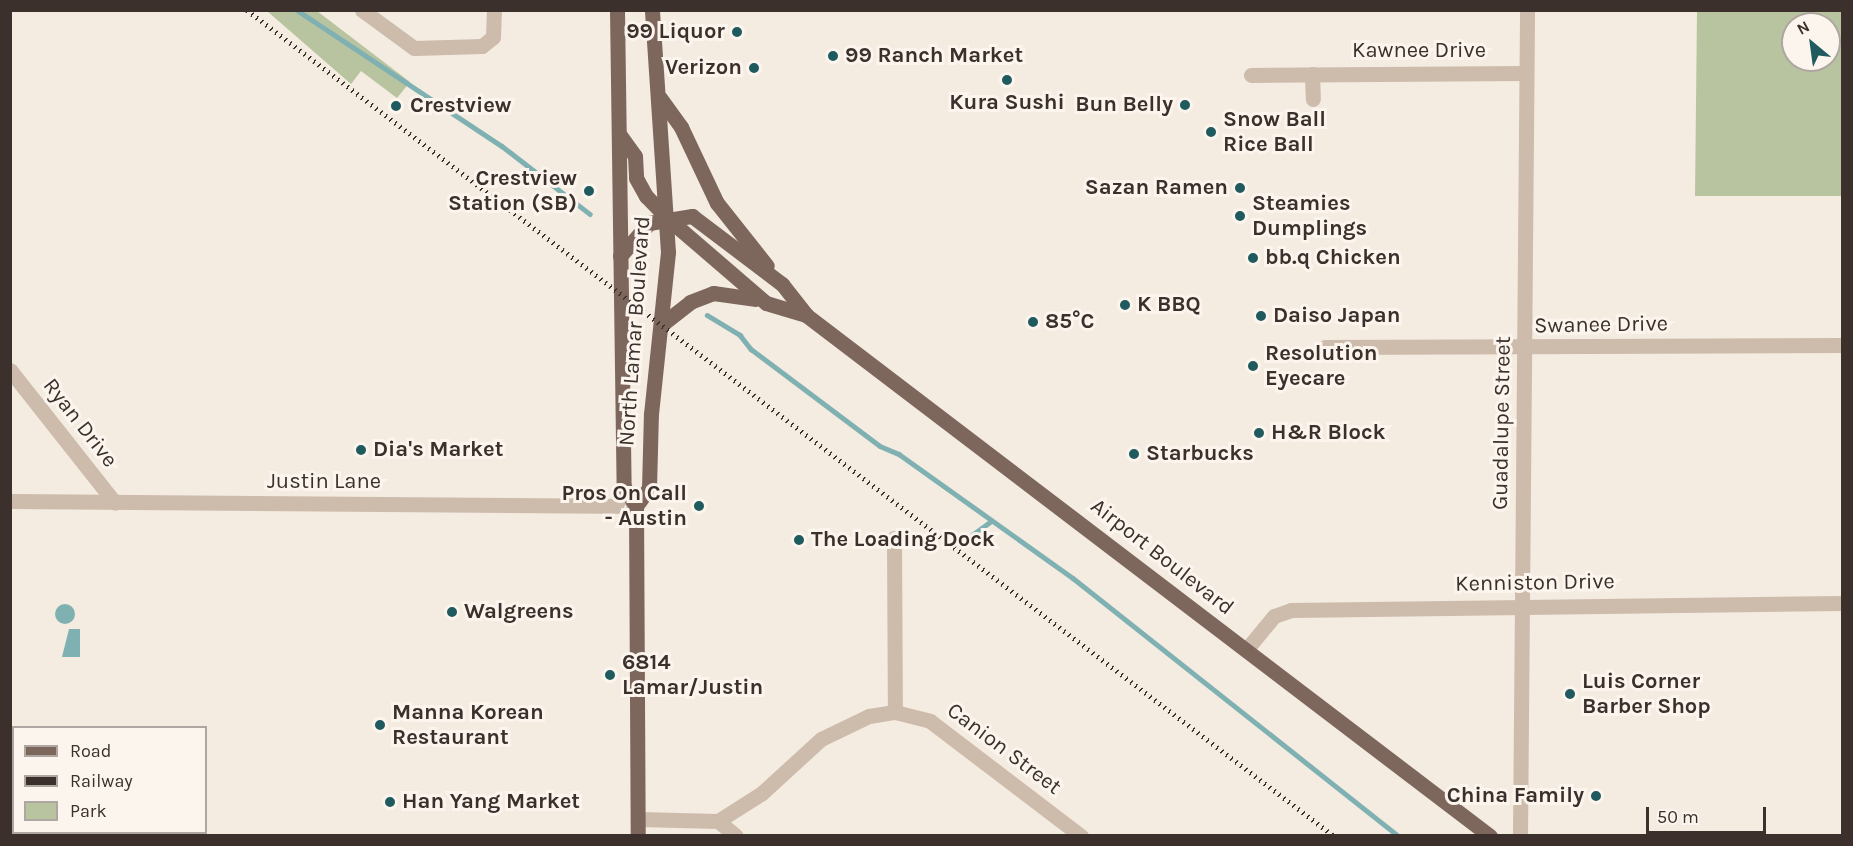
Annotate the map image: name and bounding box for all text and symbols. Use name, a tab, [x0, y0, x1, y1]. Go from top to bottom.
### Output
north arrow	[1781, 12, 1841, 72]
text: N	[1793, 16, 1813, 39]
place label: 99 Liquor	[626, 19, 725, 45]
marker: 99 Liquor	[730, 25, 744, 39]
street label: Kawnee Drive	[1352, 38, 1486, 64]
place label: 99 Ranch Market	[845, 43, 1023, 69]
marker: 99 Ranch Market	[826, 49, 840, 63]
place label: Verizon	[665, 55, 742, 81]
marker: Verizon	[747, 61, 761, 75]
marker: Kura Sushi	[1000, 73, 1014, 87]
place label: Kura Sushi	[949, 90, 1065, 116]
place label: Bun Belly	[1075, 92, 1173, 118]
place label: Crestview	[410, 93, 511, 119]
marker: Crestview	[387, 97, 405, 115]
marker: Bun Belly	[1178, 98, 1192, 112]
place label: Snow Ball Rice Ball	[1223, 106, 1326, 158]
marker: Snow Ball Rice Ball	[1204, 125, 1218, 139]
place label: Crestview Station (SB)	[448, 165, 577, 216]
place label: Sazan Ramen	[1085, 175, 1228, 201]
marker: Sazan Ramen	[1233, 181, 1247, 195]
marker: Crestview Station (SB)	[582, 184, 596, 198]
place label: Steamies Dumplings	[1252, 190, 1367, 242]
marker: Steamies Dumplings	[1233, 209, 1247, 223]
street label: North Lamar Boulevard	[614, 215, 656, 447]
place label: bb.q Chicken	[1265, 245, 1401, 271]
marker: bb.q Chicken	[1246, 251, 1260, 265]
place label: K BBQ	[1137, 292, 1201, 318]
marker: K BBQ	[1118, 298, 1132, 312]
place label: Daiso Japan	[1273, 303, 1400, 329]
place label: 85°C	[1045, 309, 1095, 335]
marker: Daiso Japan	[1254, 309, 1268, 323]
street label: Swanee Drive	[1534, 311, 1668, 339]
marker: 85°C	[1026, 315, 1040, 329]
street label: Guadalupe Street	[1487, 336, 1517, 510]
place label: Resolution Eyecare	[1265, 340, 1377, 392]
marker: Resolution Eyecare	[1246, 359, 1260, 373]
street label: Ryan Drive	[37, 373, 123, 473]
place label: H&R Block	[1271, 420, 1386, 446]
marker: H&R Block	[1252, 426, 1266, 440]
place label: Dia's Market	[373, 437, 503, 463]
place label: Starbucks	[1146, 441, 1254, 467]
marker: Dia's Market	[354, 443, 368, 457]
marker: Starbucks	[1127, 447, 1141, 461]
street label: Justin Lane	[267, 469, 381, 495]
place label: Pros On Call - Austin	[561, 480, 687, 532]
street label: Airport Boulevard	[1085, 493, 1239, 621]
marker: Pros On Call - Austin	[692, 499, 706, 513]
place label: The Loading Dock	[811, 527, 995, 553]
marker: The Loading Dock	[792, 533, 806, 547]
street label: Kenniston Drive	[1455, 568, 1615, 598]
place label: Walgreens	[464, 599, 574, 625]
marker: Walgreens	[445, 605, 459, 619]
place label: 6814 Lamar/Justin	[622, 649, 763, 700]
marker: 6814 Lamar/Justin	[603, 668, 617, 682]
place label: Luis Corner Barber Shop	[1582, 668, 1711, 720]
marker: Luis Corner Barber Shop	[1563, 687, 1577, 701]
street label: Canion Street	[942, 697, 1066, 801]
place label: Manna Korean Restaurant	[392, 699, 544, 750]
marker: Manna Korean Restaurant	[373, 718, 387, 732]
legend	[12, 726, 207, 834]
text: Road	[70, 740, 111, 762]
text: Railway	[70, 770, 133, 792]
place label: China Family	[1447, 783, 1584, 809]
place label: Han Yang Market	[402, 789, 580, 815]
marker: China Family	[1589, 789, 1603, 803]
marker: Han Yang Market	[383, 795, 397, 809]
scale bar	[1649, 795, 1769, 833]
text: Park	[70, 800, 107, 822]
text: 50 m	[1657, 806, 1699, 828]

